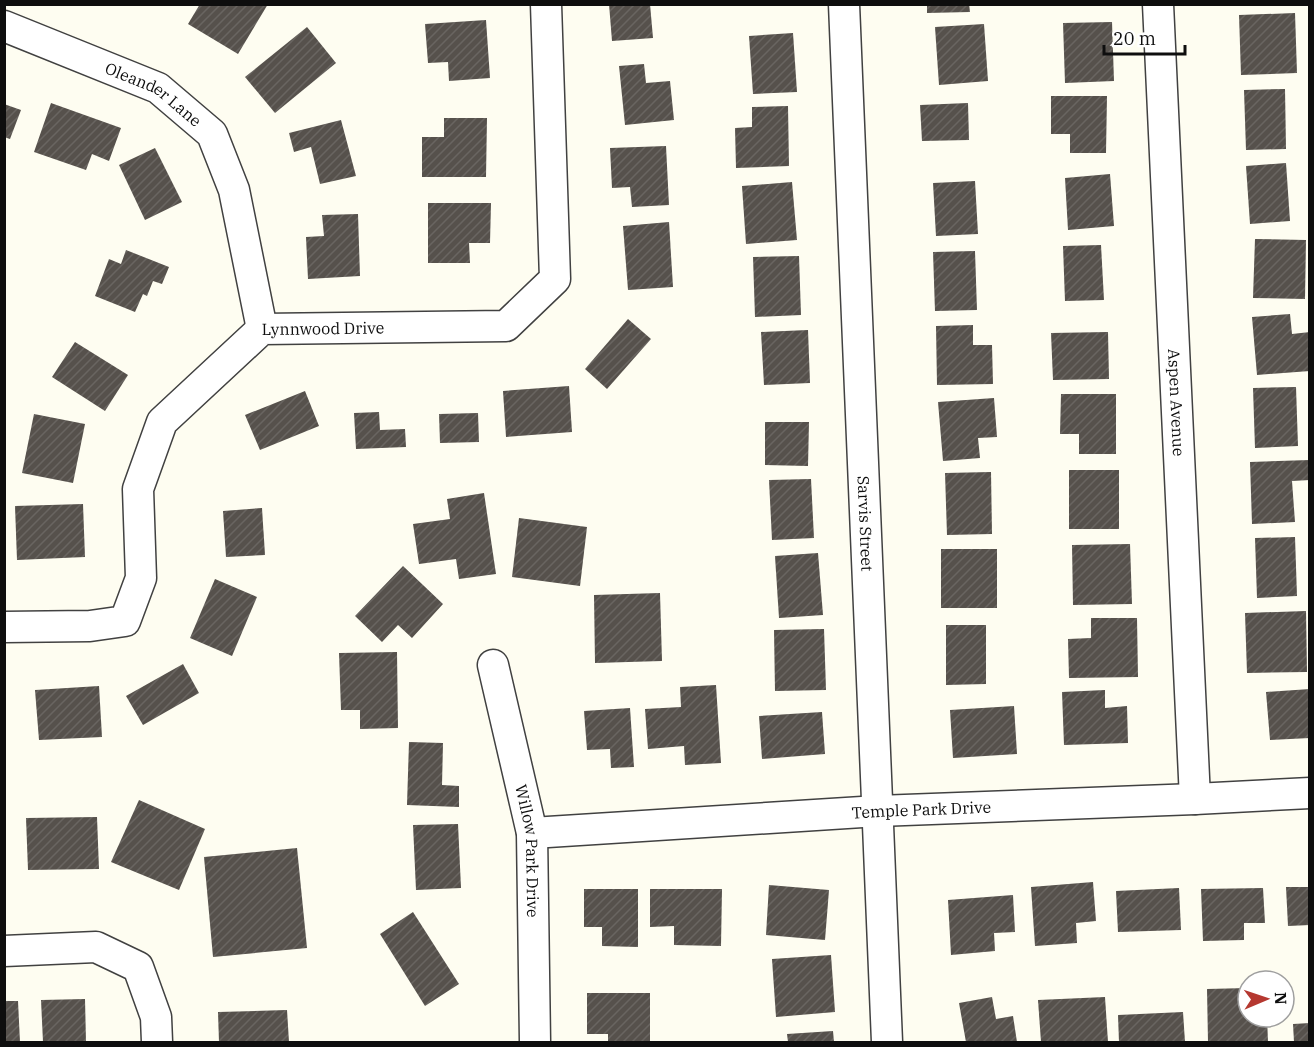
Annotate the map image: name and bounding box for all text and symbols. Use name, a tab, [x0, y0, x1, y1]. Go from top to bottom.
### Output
scale bar	[1104, 18, 1185, 56]
text: 20 m	[1113, 27, 1156, 50]
street label: Oleander Lane	[102, 58, 206, 131]
street label: Lynnwood Drive	[262, 317, 384, 339]
street label: Aspen Avenue	[1164, 348, 1189, 457]
street label: Sarvis Street	[854, 475, 878, 572]
street label: Willow Park Drive	[511, 783, 543, 918]
street label: Temple Park Drive	[851, 797, 991, 823]
north arrow	[1236, 969, 1296, 1029]
text: N	[1271, 992, 1291, 1005]

